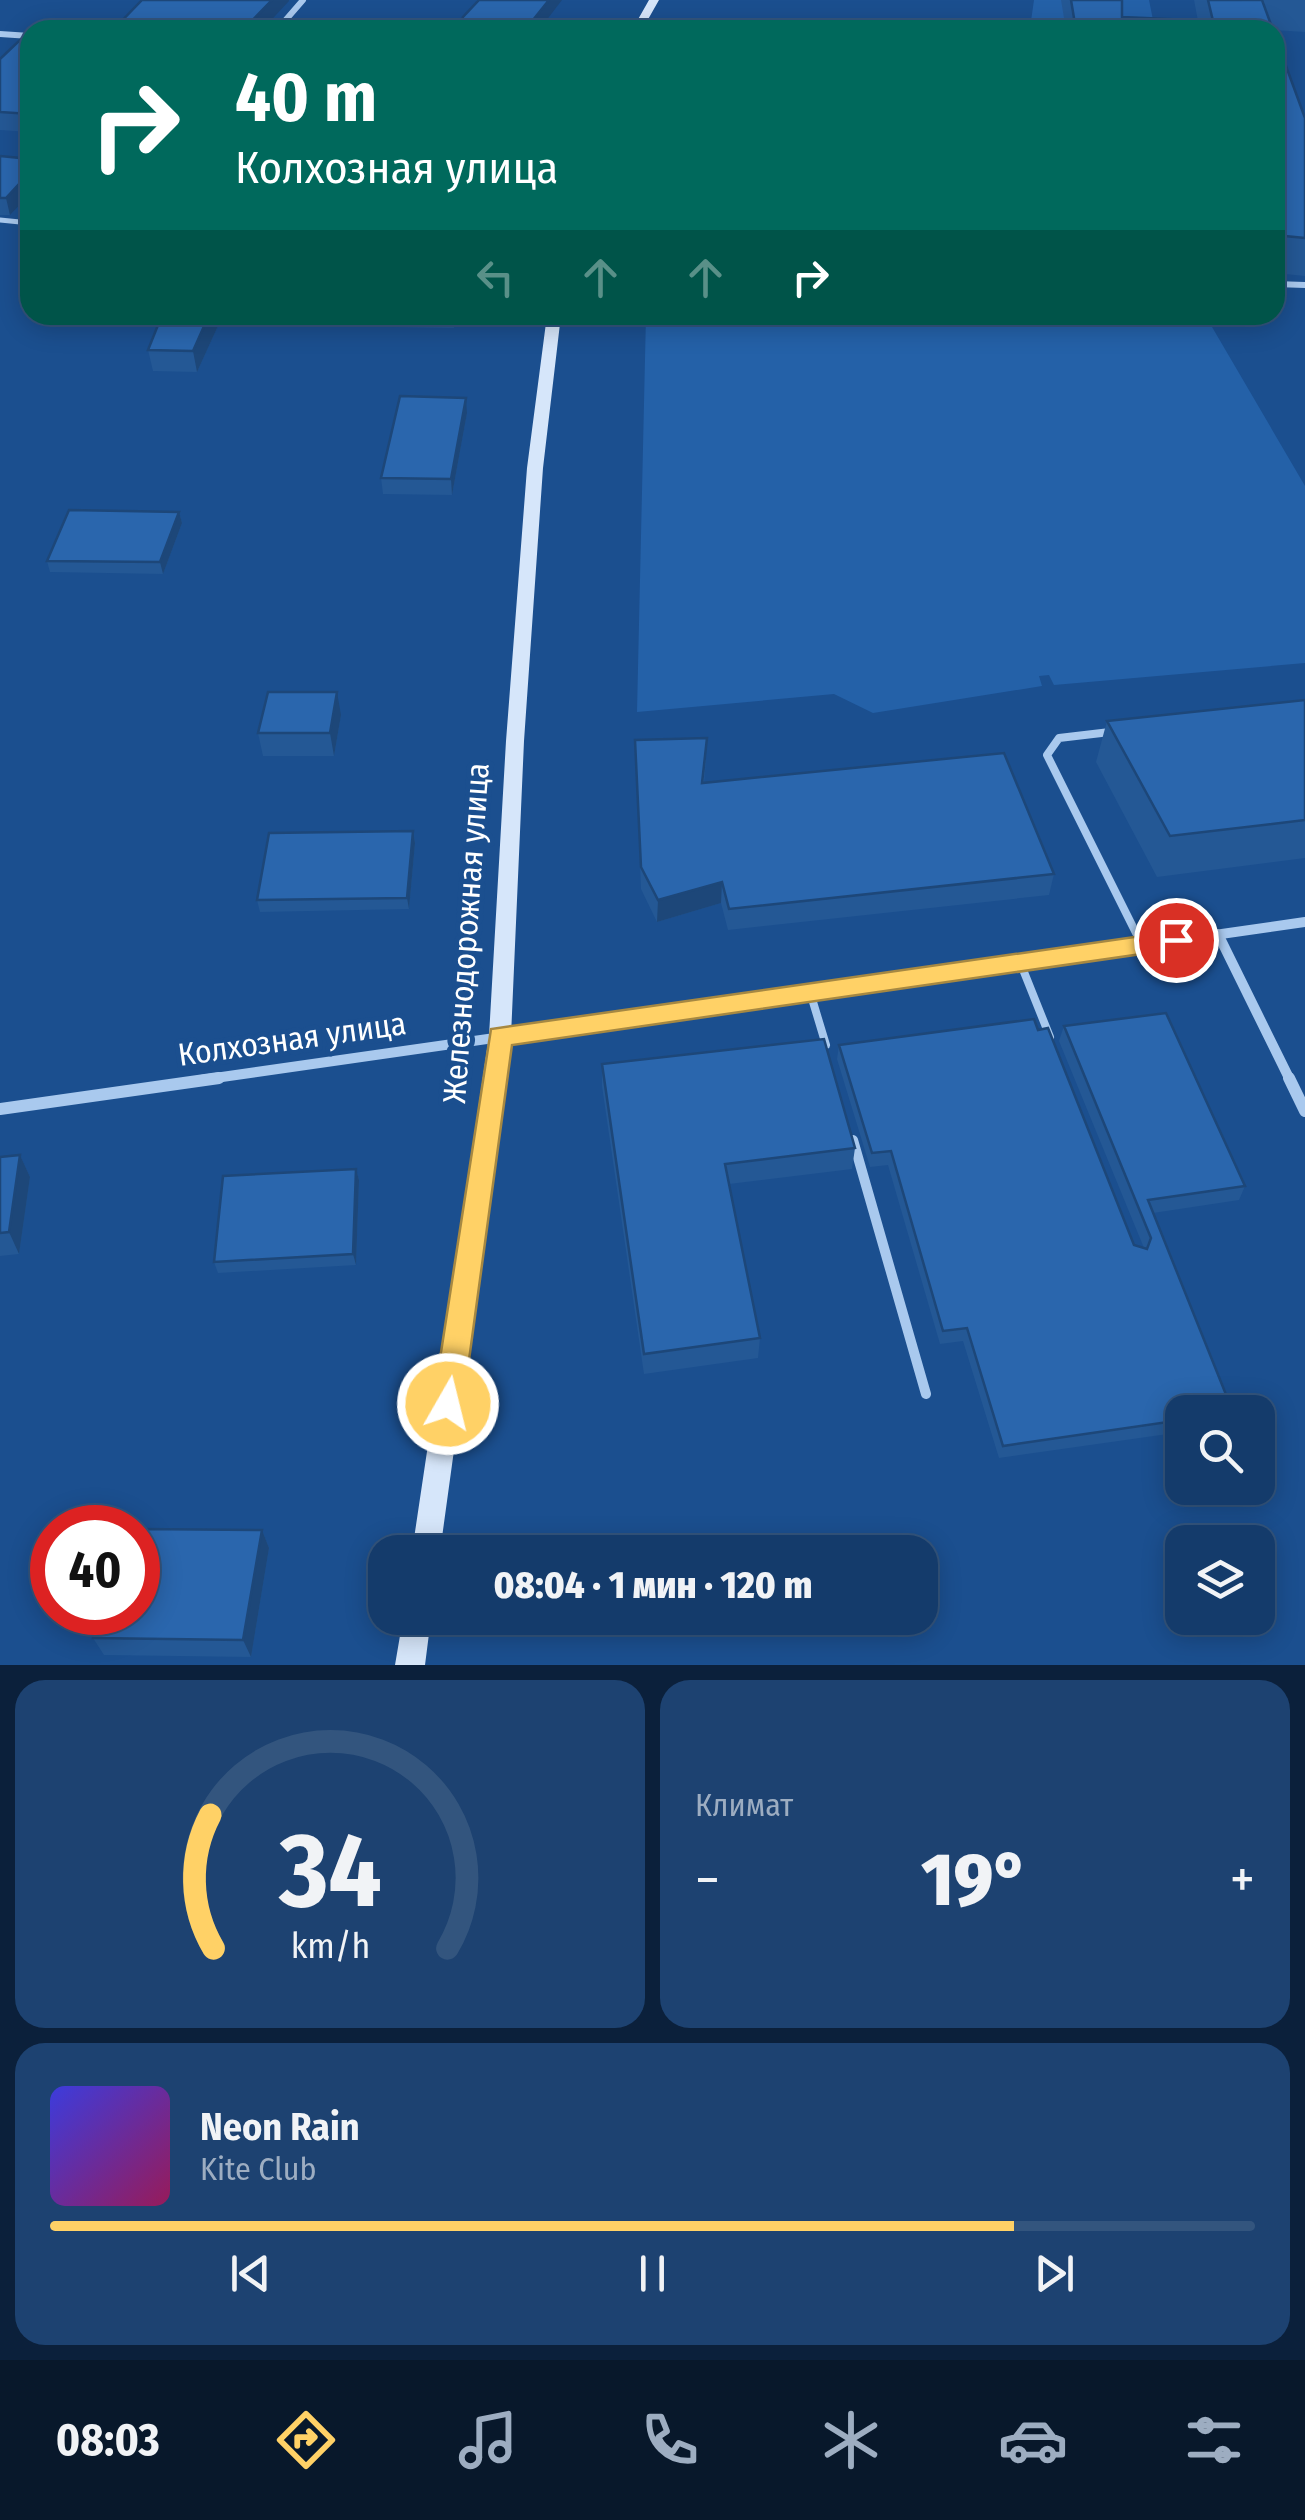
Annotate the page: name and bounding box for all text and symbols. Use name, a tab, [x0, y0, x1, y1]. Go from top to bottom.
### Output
text: 40 m	[235, 56, 377, 140]
icon: right	[70, 60, 200, 190]
text: Колхозная улица	[235, 141, 558, 195]
icon: left	[468, 250, 523, 305]
icon: ahead	[573, 250, 628, 305]
icon: ahead	[678, 250, 733, 305]
icon: right	[783, 250, 838, 305]
street label: Железнодорожная улица	[435, 761, 497, 1105]
pin	[1134, 898, 1219, 983]
icon: arrive	[1149, 913, 1204, 968]
street label: Колхозная улица	[176, 1004, 408, 1074]
position arrow	[396, 1352, 500, 1456]
map controls	[1165, 1395, 1275, 1635]
button: search	[1165, 1395, 1275, 1505]
speed limit sign: 40	[30, 1505, 160, 1635]
button: layers	[1165, 1525, 1275, 1635]
text: 08:04 · 1 мин · 120 m	[494, 1562, 812, 1608]
text: Климат	[695, 1786, 793, 1824]
text: 34	[278, 1809, 381, 1934]
text: 19°	[921, 1835, 1028, 1925]
text: −	[695, 1847, 720, 1913]
text: +	[1230, 1847, 1255, 1913]
text: km/h	[290, 1925, 370, 1967]
text: Neon Rain	[200, 2104, 360, 2150]
text: Kite Club	[200, 2150, 316, 2188]
icon: previous	[223, 2246, 278, 2301]
icon: pause	[625, 2246, 680, 2301]
icon: next	[1027, 2246, 1082, 2301]
icon: directions	[271, 2405, 341, 2475]
icon: music	[453, 2405, 523, 2475]
icon: phone	[635, 2405, 705, 2475]
icon: climate	[816, 2405, 886, 2475]
icon: car	[998, 2405, 1068, 2475]
icon: filters	[1179, 2405, 1249, 2475]
text: 08:03	[56, 2413, 160, 2467]

